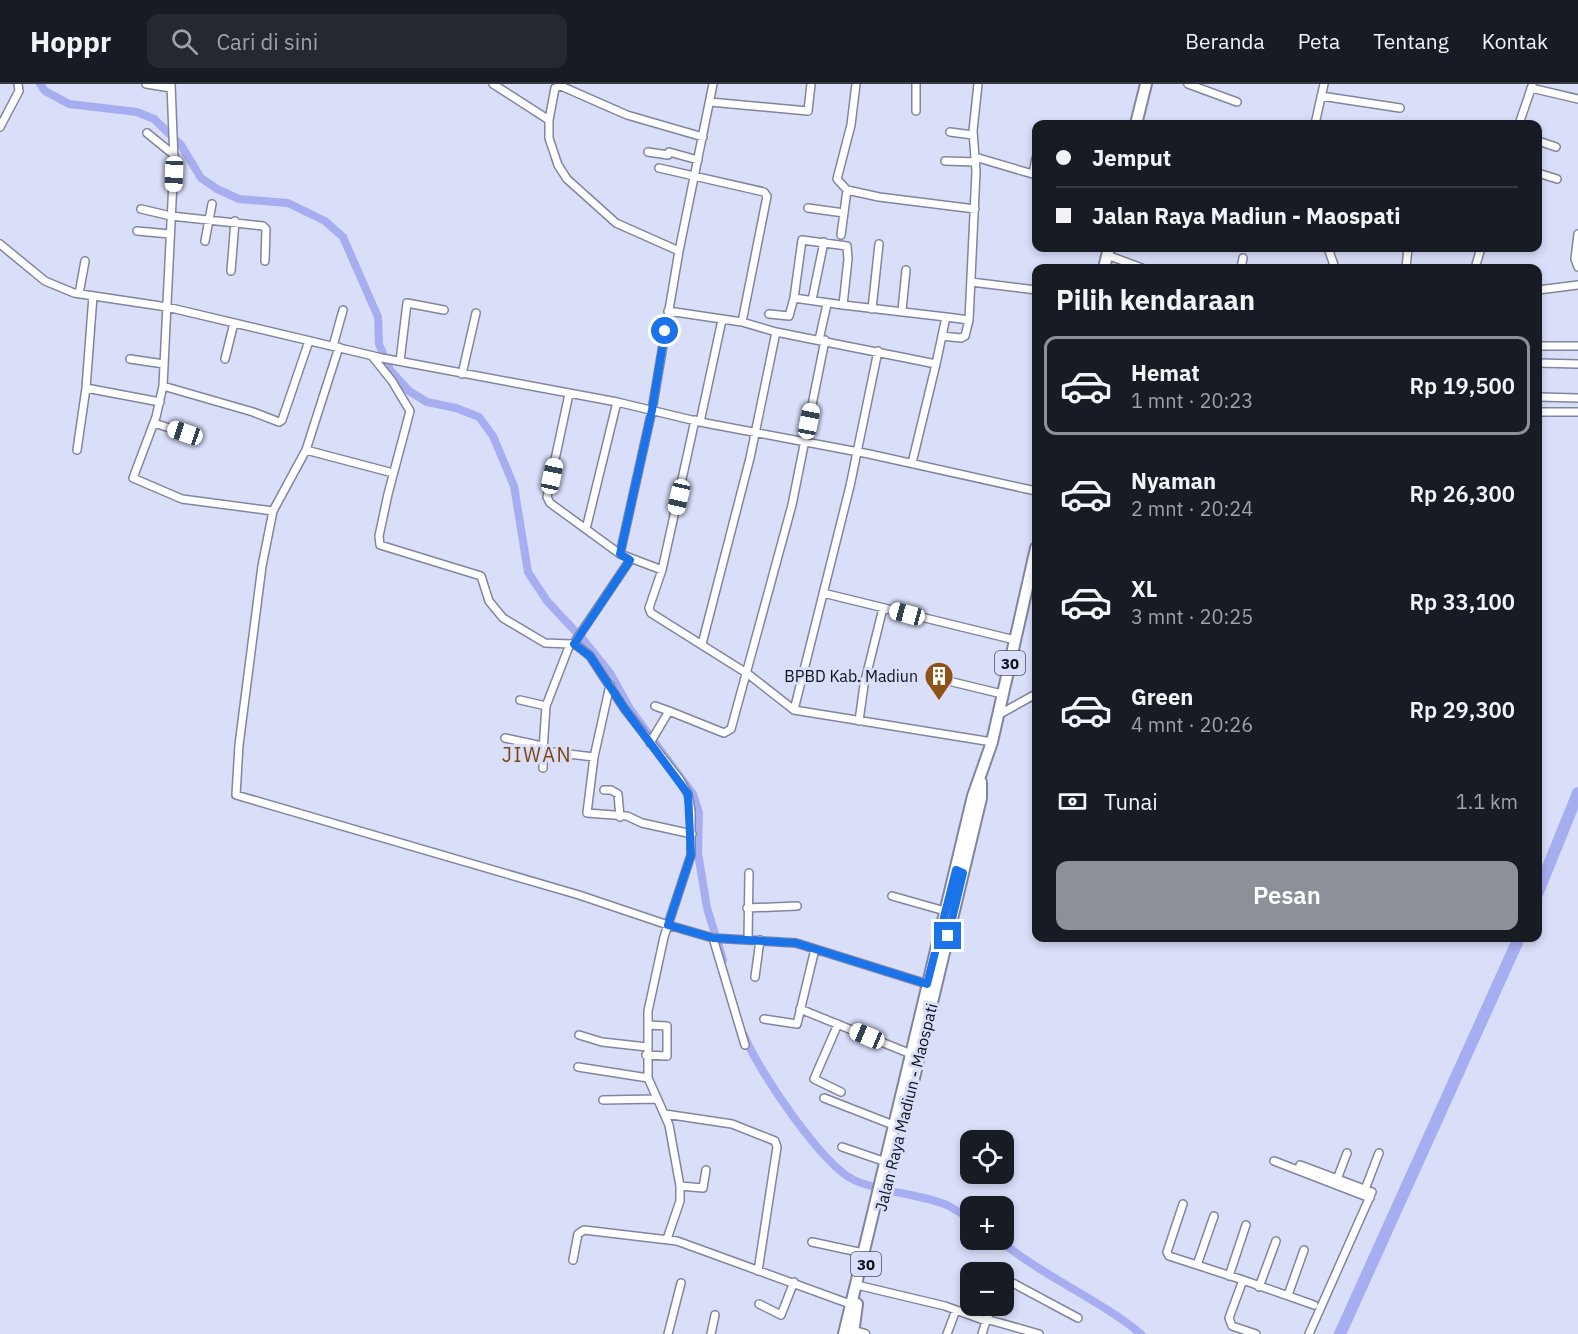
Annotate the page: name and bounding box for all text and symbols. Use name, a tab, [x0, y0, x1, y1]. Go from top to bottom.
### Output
search box	[147, 14, 567, 68]
text: Hoppr	[30, 23, 111, 60]
icon: search	[168, 25, 201, 58]
text: Cari di sini	[216, 27, 318, 56]
text: Beranda	[1185, 27, 1265, 55]
text: Peta	[1298, 27, 1340, 55]
text: Tentang	[1373, 27, 1449, 55]
text: Kontak	[1482, 27, 1548, 55]
text: Jemput	[1092, 143, 1171, 172]
car	[164, 156, 184, 192]
text: Jalan Raya Madiun - Maospati	[1092, 201, 1401, 230]
text: Pilih kendaraan	[1056, 282, 1255, 317]
route start	[651, 317, 678, 344]
text: Hemat	[1131, 358, 1200, 387]
icon: car	[1059, 359, 1113, 413]
text: Rp 19,500	[1409, 371, 1515, 400]
text: 1 mnt · 20:23	[1131, 387, 1253, 414]
car	[797, 402, 821, 440]
car	[165, 419, 205, 447]
car	[539, 457, 565, 495]
text: Nyaman	[1131, 466, 1216, 495]
icon: car	[1059, 467, 1113, 521]
car	[666, 477, 692, 517]
text: Rp 26,300	[1409, 479, 1515, 508]
text: 2 mnt · 20:24	[1131, 495, 1253, 522]
text: XL	[1131, 574, 1157, 603]
icon: car	[1059, 575, 1113, 629]
text: Rp 33,100	[1409, 587, 1515, 616]
car	[887, 601, 927, 627]
text: 3 mnt · 20:25	[1131, 603, 1253, 630]
road number: 30	[995, 651, 1025, 675]
building icon: BPBD Kab. Madiun	[923, 660, 955, 702]
place label: BPBD Kab. Madiun	[784, 666, 918, 686]
text: Green	[1131, 682, 1193, 711]
icon: car	[1059, 683, 1113, 737]
text: Rp 29,300	[1409, 695, 1515, 724]
text: 4 mnt · 20:26	[1131, 711, 1253, 738]
district label: JIWAN	[502, 741, 572, 768]
icon: cash	[1056, 785, 1089, 818]
text: Tunai	[1104, 787, 1158, 816]
text: 1.1 km	[1456, 788, 1518, 815]
button: Pesan	[1056, 861, 1518, 930]
route end	[934, 922, 961, 949]
street label: Jalan Raya Madiun - Maospati	[870, 1001, 942, 1213]
car	[847, 1021, 887, 1051]
map controls	[960, 1130, 1014, 1316]
button: locate	[960, 1130, 1014, 1184]
button: +	[960, 1196, 1014, 1250]
road number: 30	[851, 1252, 881, 1276]
button: −	[960, 1262, 1014, 1316]

